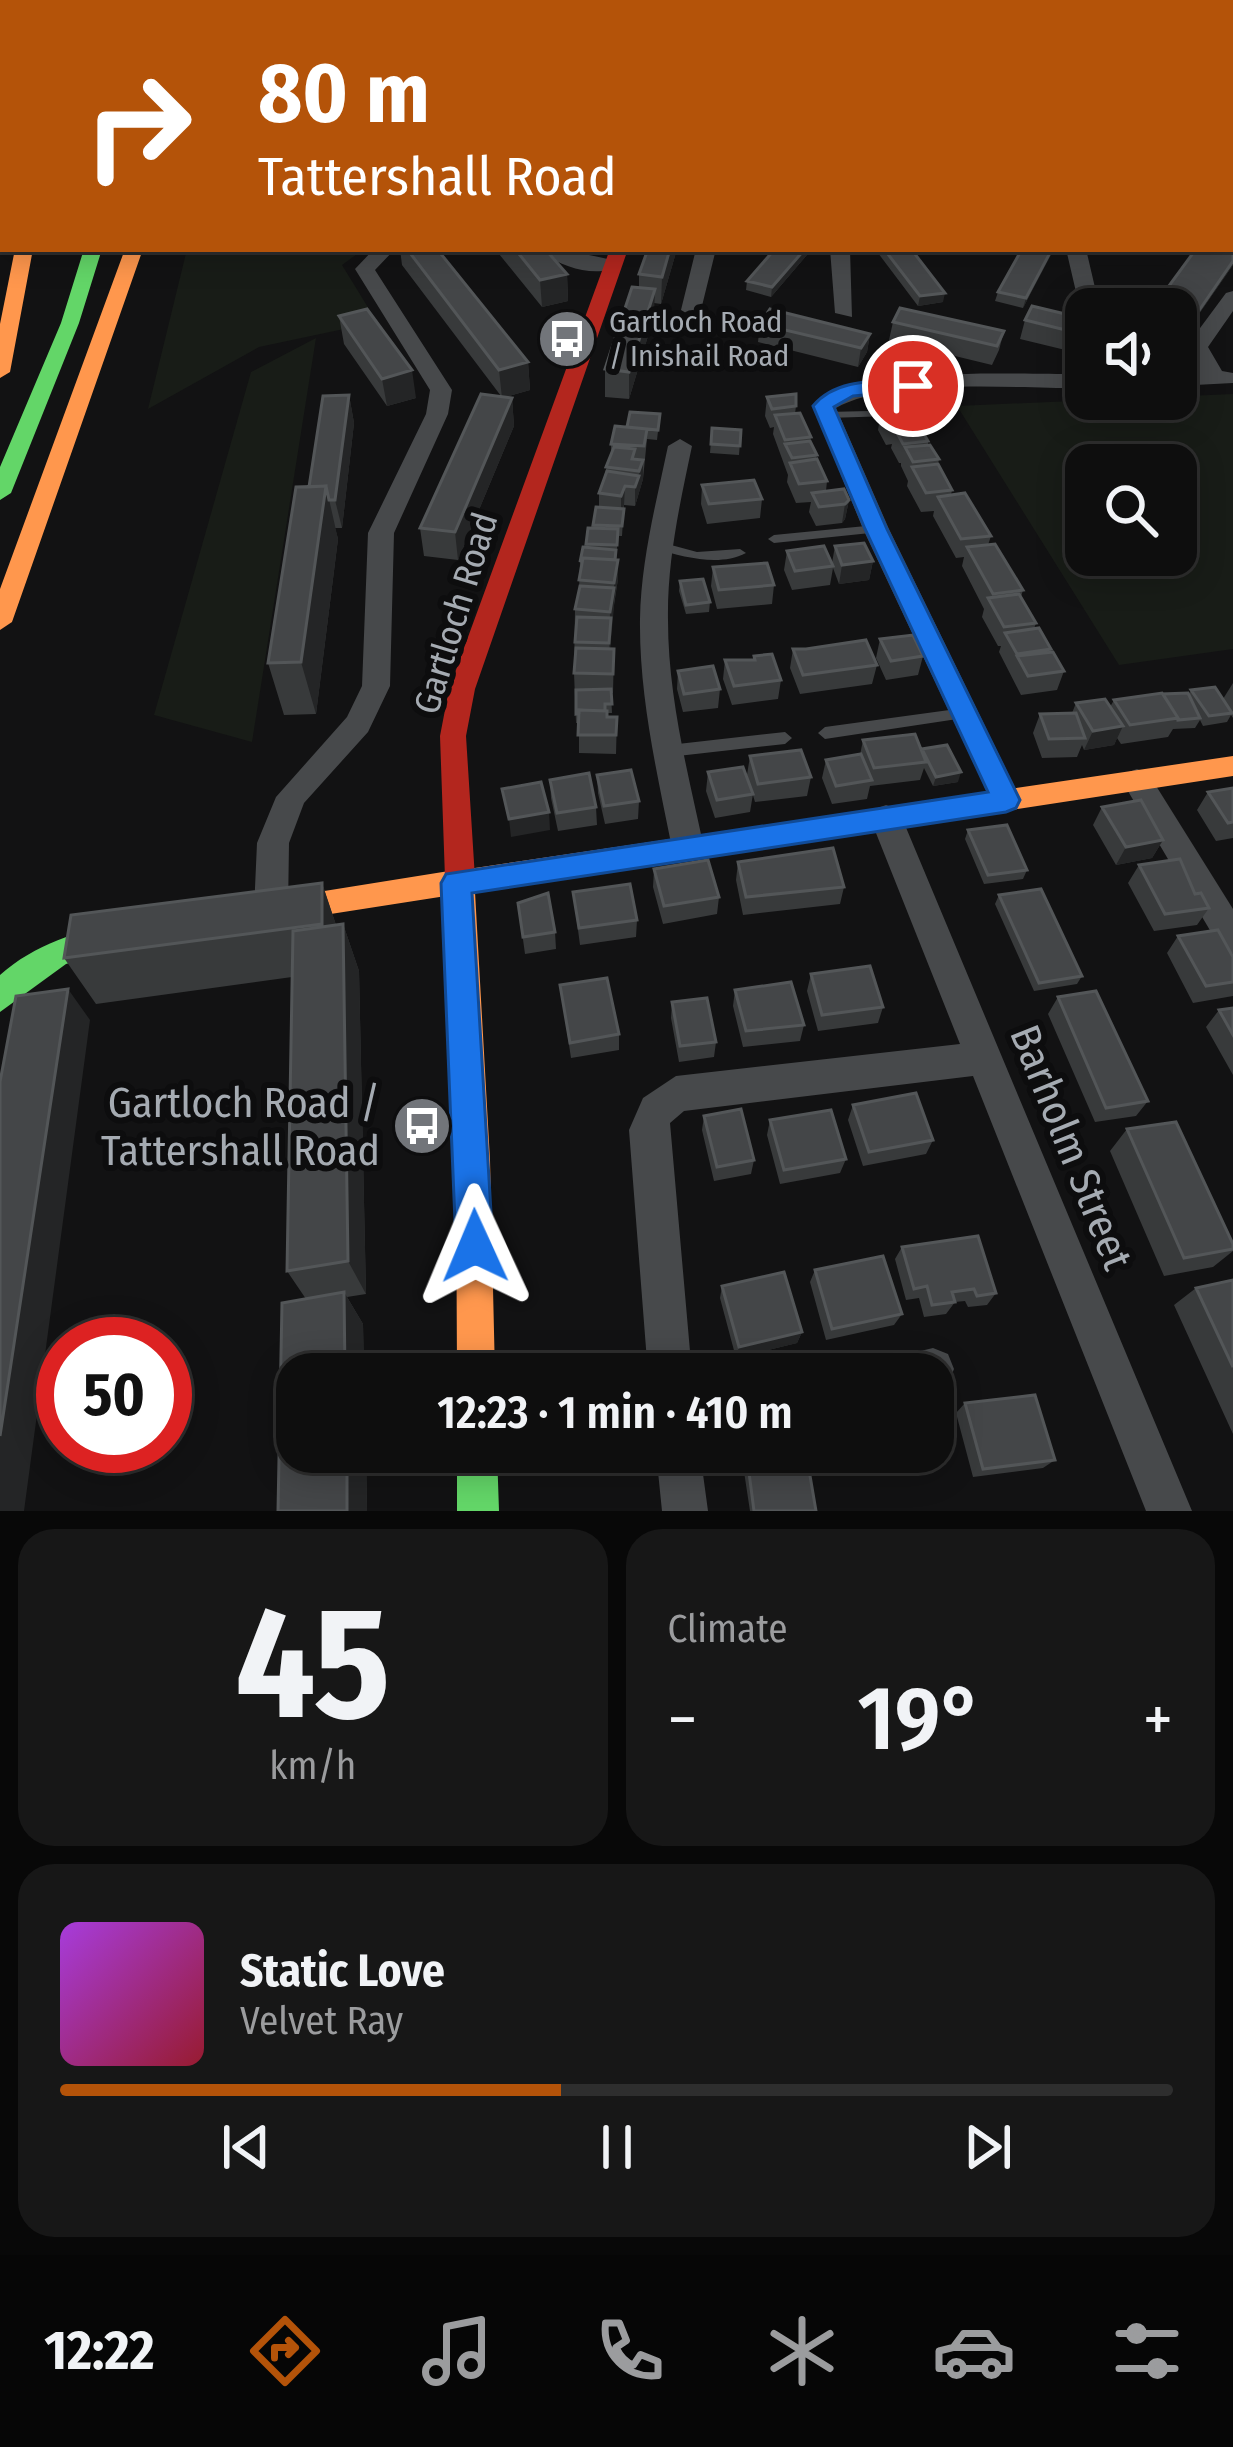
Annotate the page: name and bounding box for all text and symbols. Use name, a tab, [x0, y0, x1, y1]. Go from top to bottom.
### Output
text: 80 m	[258, 43, 430, 144]
icon: right	[60, 48, 216, 204]
text: Tattershall Road	[258, 145, 617, 209]
map controls	[1065, 288, 1197, 576]
button: sound	[1065, 288, 1197, 420]
place label: Gartloch Road / Inishail Road	[609, 304, 789, 374]
bus stop icon: Gartloch Road / Inishail Road	[536, 308, 598, 370]
pin	[862, 335, 964, 437]
icon: arrive	[880, 353, 946, 419]
button: search	[1065, 444, 1197, 576]
street label: Gartloch Road	[405, 507, 507, 719]
street label: Barholm Street	[999, 1018, 1143, 1277]
place label: Gartloch Road / Tattershall Road	[101, 1078, 380, 1176]
bus stop icon: Gartloch Road / Tattershall Road	[391, 1095, 453, 1157]
position arrow	[412, 1183, 538, 1309]
speed limit sign: 50	[36, 1317, 192, 1473]
text: 12:23 · 1 min · 410 m	[437, 1386, 793, 1440]
text: 45	[235, 1571, 390, 1758]
text: Climate	[668, 1606, 788, 1652]
text: 19°	[857, 1665, 983, 1773]
text: −	[668, 1680, 697, 1759]
text: +	[1143, 1680, 1173, 1759]
text: km/h	[269, 1743, 356, 1789]
text: Static Love	[240, 1944, 445, 1998]
text: Velvet Ray	[240, 1998, 403, 2044]
icon: previous	[213, 2114, 279, 2180]
icon: pause	[584, 2114, 650, 2180]
icon: next	[955, 2114, 1021, 2180]
icon: directions	[243, 2309, 327, 2393]
icon: music	[415, 2309, 499, 2393]
icon: phone	[588, 2309, 672, 2393]
icon: climate	[760, 2309, 844, 2393]
icon: car	[932, 2309, 1016, 2393]
icon: filters	[1105, 2309, 1189, 2393]
text: 12:22	[44, 2319, 154, 2383]

